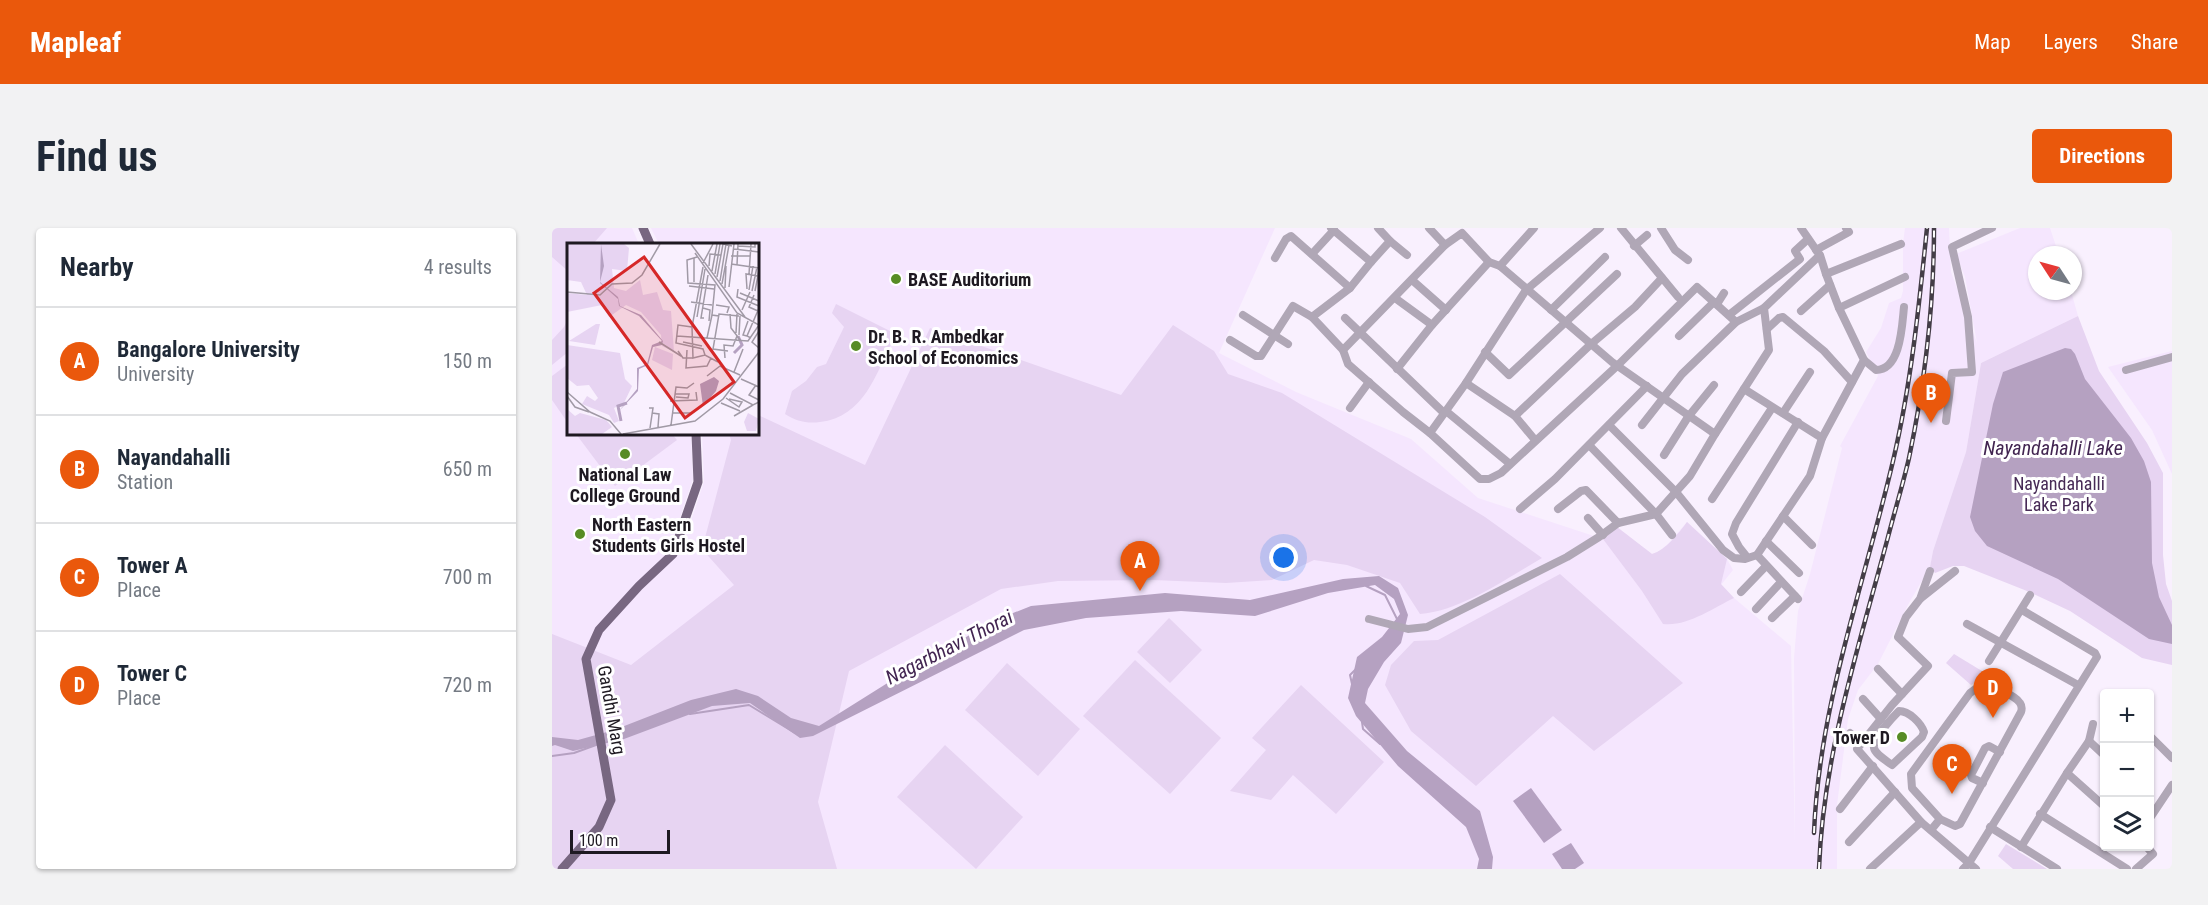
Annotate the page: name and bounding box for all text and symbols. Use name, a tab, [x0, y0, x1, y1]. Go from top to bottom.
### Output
text: Mapleaf	[30, 26, 121, 59]
text: Map	[1974, 30, 2011, 54]
text: Layers	[2044, 30, 2098, 54]
text: Share	[2131, 30, 2178, 54]
button: Directions	[2032, 129, 2172, 183]
text: Find us	[36, 132, 157, 181]
inset map	[567, 243, 759, 435]
north arrow	[2028, 246, 2082, 300]
text: Nearby	[60, 252, 134, 282]
text: 4 results	[424, 255, 492, 279]
place label: BASE Auditorium	[908, 269, 1031, 290]
marker: BASE Auditorium	[889, 272, 903, 286]
place label: Dr. B. R. Ambedkar School of Economics	[868, 326, 1019, 368]
text: Bangalore University	[117, 337, 300, 362]
marker: Dr. B. R. Ambedkar School of Economics	[849, 339, 863, 353]
text: A	[74, 349, 85, 373]
text: 150 m	[443, 349, 492, 373]
text: University	[117, 362, 194, 386]
pin: B	[1912, 374, 1950, 423]
water label: Nayandahalli Lake	[1983, 436, 2123, 460]
text: Nayandahalli	[117, 445, 231, 470]
marker: National Law College Ground	[618, 447, 632, 461]
text: B	[74, 457, 85, 481]
text: 650 m	[443, 457, 492, 481]
place label: National Law College Ground	[570, 464, 680, 506]
text: Station	[117, 470, 173, 494]
park label: Nayandahalli Lake Park	[2013, 473, 2105, 515]
place label: North Eastern Students Girls Hostel	[592, 514, 745, 556]
marker: North Eastern Students Girls Hostel	[573, 527, 587, 541]
pin: A	[1120, 542, 1160, 591]
your location	[1269, 543, 1298, 572]
text: Tower A	[117, 553, 188, 578]
text: C	[74, 565, 85, 589]
text: 700 m	[443, 565, 492, 589]
text: Place	[117, 578, 161, 602]
water label: Nagarbhavi Thorai	[881, 604, 1017, 689]
text: Tower C	[117, 661, 187, 686]
street label: Gandhi Marg	[594, 664, 630, 756]
pin: D	[1974, 668, 2012, 718]
text: D	[74, 673, 85, 697]
text: 720 m	[443, 673, 492, 697]
text: Place	[117, 686, 161, 710]
map controls	[2100, 689, 2154, 851]
button: +	[2100, 689, 2154, 743]
place label: Tower D	[1833, 727, 1890, 748]
marker: Tower D	[1895, 730, 1909, 744]
button: −	[2100, 743, 2154, 797]
pin: C	[1932, 744, 1972, 794]
button: layers	[2100, 797, 2154, 851]
scale bar	[570, 827, 670, 854]
text: 100 m	[579, 831, 618, 850]

